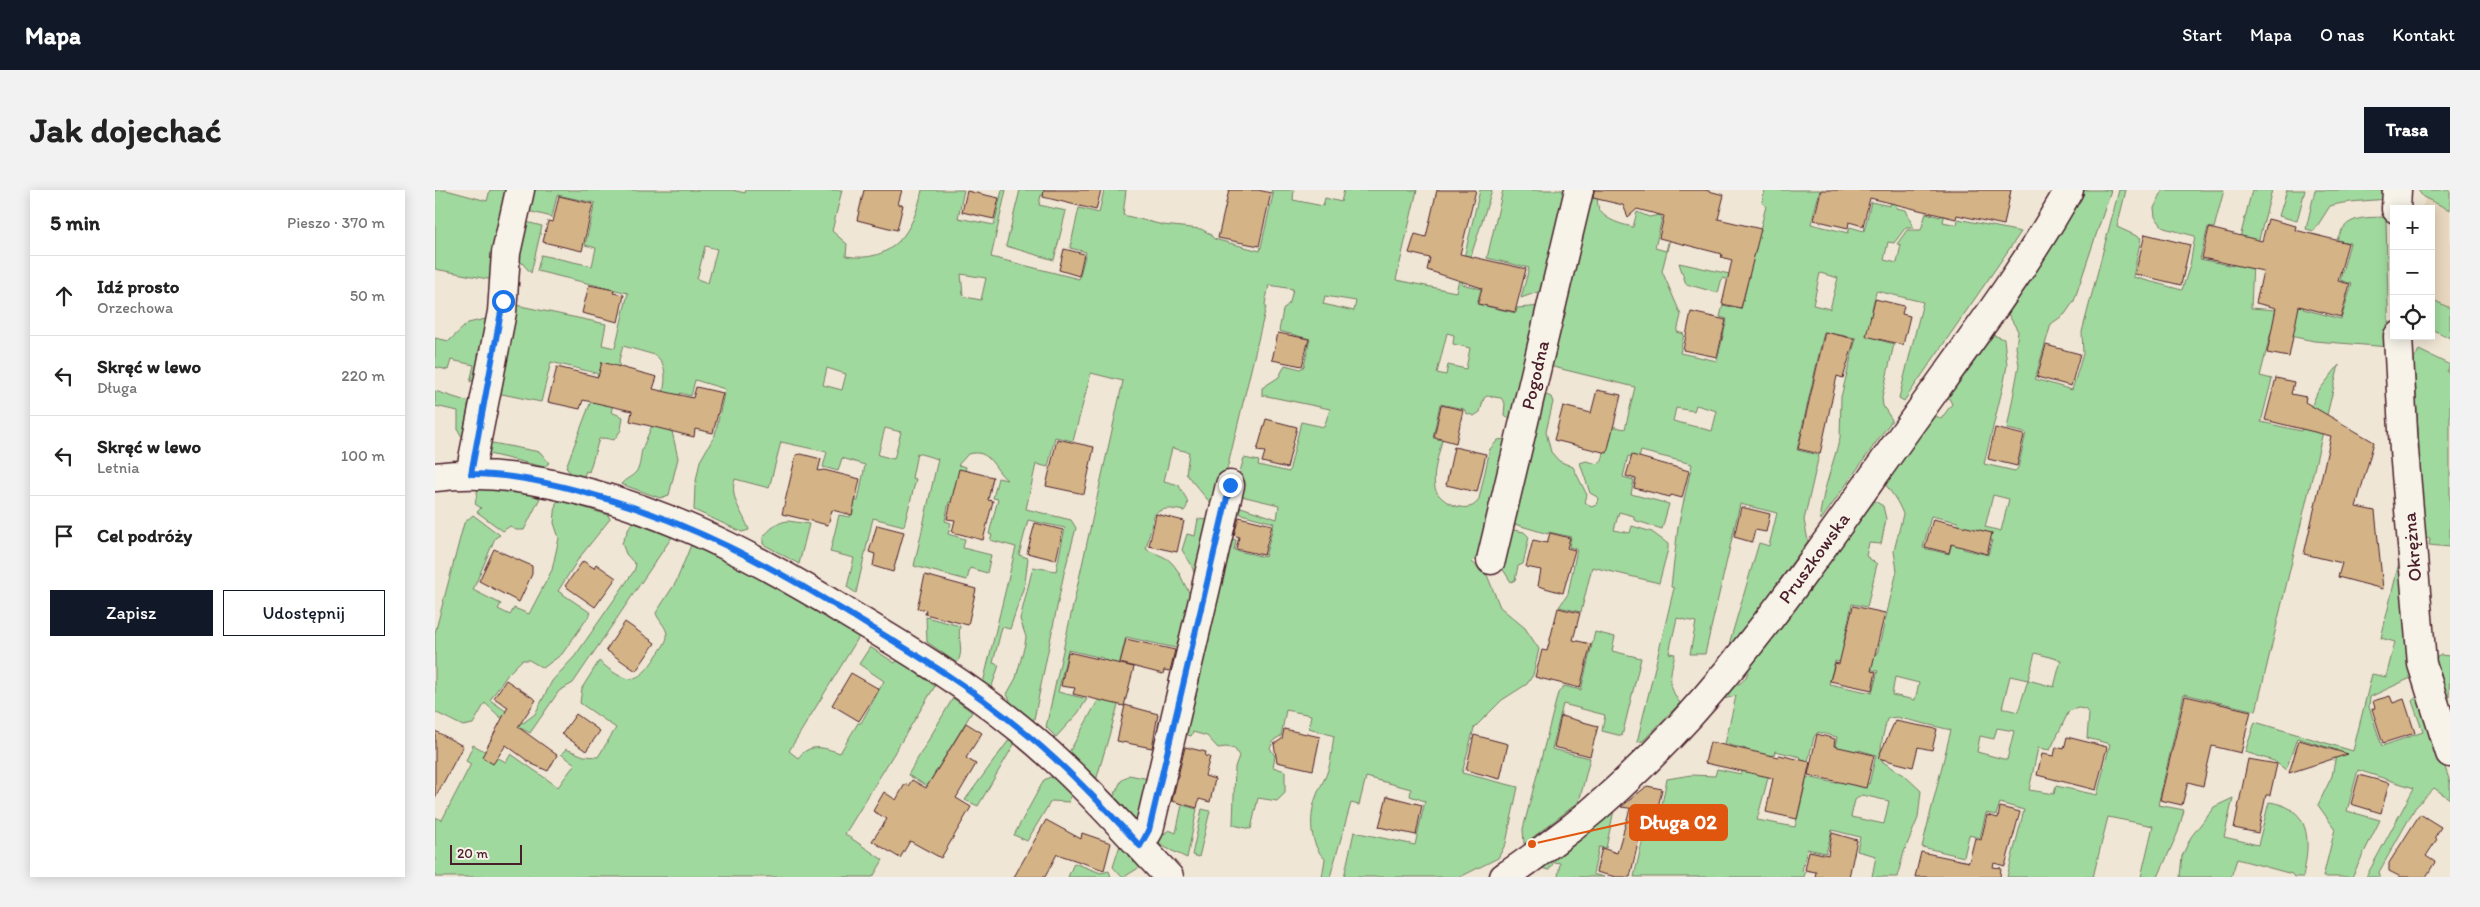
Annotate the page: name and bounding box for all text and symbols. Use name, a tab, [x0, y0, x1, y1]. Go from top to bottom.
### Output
text: Mapa	[25, 21, 81, 50]
text: Start	[2182, 24, 2222, 46]
text: Mapa	[2250, 24, 2292, 46]
text: O nas	[2320, 24, 2365, 46]
text: Kontakt	[2393, 24, 2455, 46]
button: Trasa	[2364, 107, 2450, 153]
text: Jak dojechać	[30, 109, 222, 151]
map controls	[2390, 205, 2435, 340]
button: +	[2390, 205, 2435, 250]
text: 5 min	[50, 210, 100, 235]
text: Pieszo · 370 m	[287, 213, 385, 232]
button: −	[2390, 250, 2435, 295]
text: Idź prosto	[97, 275, 180, 298]
icon: ahead	[50, 282, 78, 310]
text: 50 m	[350, 286, 385, 305]
route start	[492, 290, 515, 313]
button: locate	[2390, 295, 2435, 340]
text: Orzechowa	[97, 298, 173, 317]
street label: Pogodna	[1516, 338, 1554, 412]
text: Skręć w lewo	[97, 355, 201, 378]
icon: left	[50, 362, 78, 390]
text: 220 m	[341, 366, 385, 385]
text: Długa	[97, 378, 137, 397]
text: Skręć w lewo	[97, 435, 201, 458]
icon: left	[50, 442, 78, 470]
text: 100 m	[341, 446, 385, 465]
text: Letnia	[97, 458, 140, 477]
route end	[1219, 474, 1242, 497]
street label: Pruszkowska	[1773, 508, 1855, 608]
street label: Okrężna	[2398, 511, 2426, 582]
icon: arrive	[50, 522, 78, 550]
text: Cel podróży	[97, 524, 192, 547]
button: Zapisz	[50, 590, 213, 636]
button: Udostępnij	[223, 590, 385, 636]
callout: Długa 02	[1630, 805, 1727, 840]
text: Długa 02	[1639, 810, 1717, 835]
scale bar	[450, 842, 523, 865]
text: 20 m	[457, 845, 488, 862]

